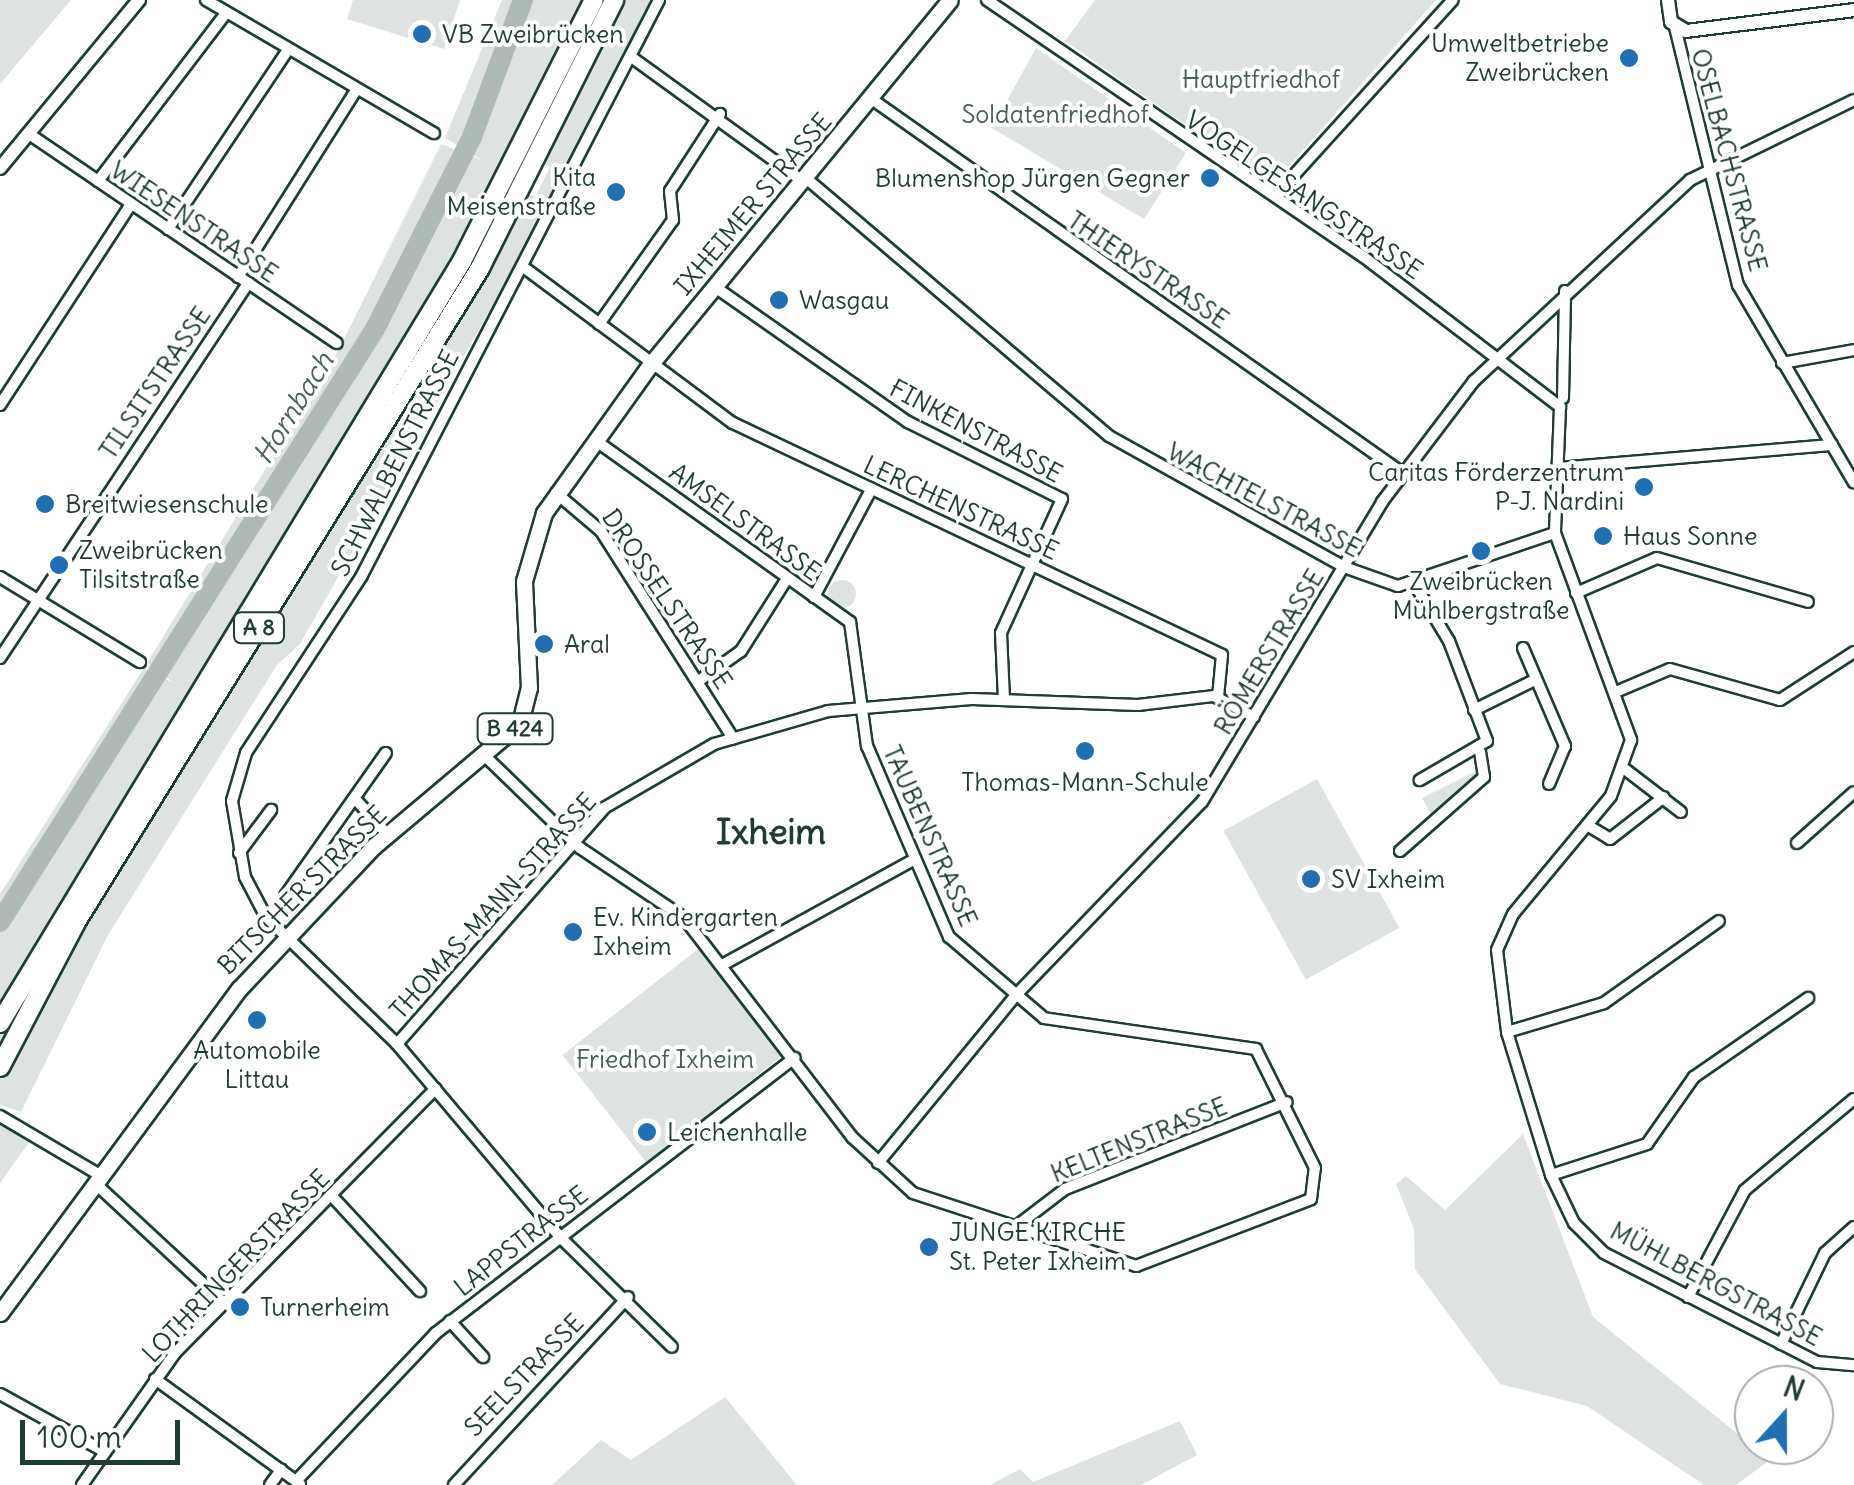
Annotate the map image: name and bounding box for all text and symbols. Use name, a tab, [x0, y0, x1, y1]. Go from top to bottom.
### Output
place label: VB Zweibrücken	[442, 19, 624, 49]
marker: VB Zweibrücken	[411, 23, 433, 45]
place label: Umweltbetriebe Zweibrücken	[1431, 29, 1609, 88]
street label: OSELBACHSTRASSE	[1685, 45, 1773, 275]
marker: Umweltbetriebe Zweibrücken	[1618, 47, 1640, 69]
park label: Hauptfriedhof	[1182, 64, 1340, 94]
park label: Soldatenfriedhof	[961, 99, 1149, 129]
street label: VOGELGESANGSTRASSE	[1180, 104, 1428, 286]
street label: IXHEIMER STRASSE	[668, 107, 838, 301]
street label: WIESENSTRASSE	[105, 155, 283, 289]
place label: Kita Meisenstraße	[446, 163, 596, 222]
place label: Blumenshop Jürgen Gegner	[875, 163, 1190, 193]
marker: Blumenshop Jürgen Gegner	[1199, 167, 1221, 189]
marker: Kita Meisenstraße	[605, 181, 627, 203]
street label: THIERYSTRASSE	[1062, 205, 1234, 335]
place label: Wasgau	[799, 285, 889, 315]
marker: Wasgau	[768, 289, 790, 311]
street label: TILSITSTRASSE	[93, 301, 217, 465]
street label: SCHWALBENSTRASSE	[325, 345, 465, 581]
water label: Hornbach	[246, 346, 340, 470]
street label: FINKENSTRASSE	[885, 373, 1067, 489]
street label: WACHTELSTRASSE	[1162, 436, 1366, 564]
street label: LERCHENSTRASSE	[859, 450, 1063, 566]
street label: AMSELSTRASSE	[663, 457, 827, 587]
place label: Caritas Förderzentrum P-J. Nardini	[1368, 458, 1624, 517]
marker: Caritas Förderzentrum P-J. Nardini	[1633, 476, 1655, 498]
place label: Breitwiesenschule	[65, 489, 268, 519]
marker: Breitwiesenschule	[34, 493, 56, 515]
street label: DROSSELSTRASSE	[596, 503, 738, 695]
place label: Haus Sonne	[1623, 521, 1757, 551]
marker: Haus Sonne	[1592, 525, 1614, 547]
place label: Zweibrücken Tilsitstraße	[79, 536, 223, 595]
marker: Zweibrücken Mühlbergstraße	[1470, 540, 1492, 562]
marker: Zweibrücken Tilsitstraße	[48, 554, 70, 576]
street label: RÖMERSTRASSE	[1208, 564, 1330, 740]
place label: Zweibrücken Mühlbergstraße	[1393, 567, 1569, 626]
road number: A 8	[232, 611, 286, 645]
place label: Aral	[564, 629, 610, 659]
marker: Aral	[533, 633, 555, 655]
road number: B 424	[475, 712, 555, 746]
marker: Thomas-Mann-Schule	[1074, 740, 1096, 762]
street label: TAUBENSTRASSE	[877, 741, 983, 931]
place label: Thomas-Mann-Schule	[961, 767, 1209, 797]
street label: THOMAS-MANN-STRASSE	[384, 787, 602, 1025]
street label: BITSCHER STRASSE	[211, 799, 393, 981]
district label: Ixheim	[716, 810, 826, 852]
place label: SV Ixheim	[1331, 864, 1445, 894]
marker: SV Ixheim	[1300, 868, 1322, 890]
place label: Ev. Kindergarten Ixheim	[593, 903, 778, 962]
marker: Ev. Kindergarten Ixheim	[562, 921, 584, 943]
marker: Automobile Littau	[246, 1009, 268, 1031]
place label: Automobile Littau	[193, 1036, 321, 1095]
park label: Friedhof Ixheim	[576, 1044, 754, 1074]
street label: KELTENSTRASSE	[1046, 1091, 1232, 1189]
place label: Leichenhalle	[667, 1117, 807, 1147]
marker: Leichenhalle	[636, 1121, 658, 1143]
street label: LOTHRINGERSTRASSE	[136, 1163, 336, 1369]
street label: LAPPSTRASSE	[448, 1180, 594, 1302]
street label: MÜHLBERGSTRASSE	[1605, 1216, 1827, 1352]
place label: JUNGE KIRCHE St. Peter Ixheim	[949, 1218, 1126, 1277]
marker: JUNGE KIRCHE St. Peter Ixheim	[918, 1236, 940, 1258]
place label: Turnerheim	[260, 1292, 390, 1322]
marker: Turnerheim	[229, 1296, 251, 1318]
street label: SEELSTRASSE	[458, 1308, 590, 1442]
north arrow	[1734, 1365, 1834, 1465]
text: N	[1779, 1369, 1810, 1409]
scale bar	[25, 1400, 185, 1462]
text: 100 m	[37, 1418, 122, 1456]

